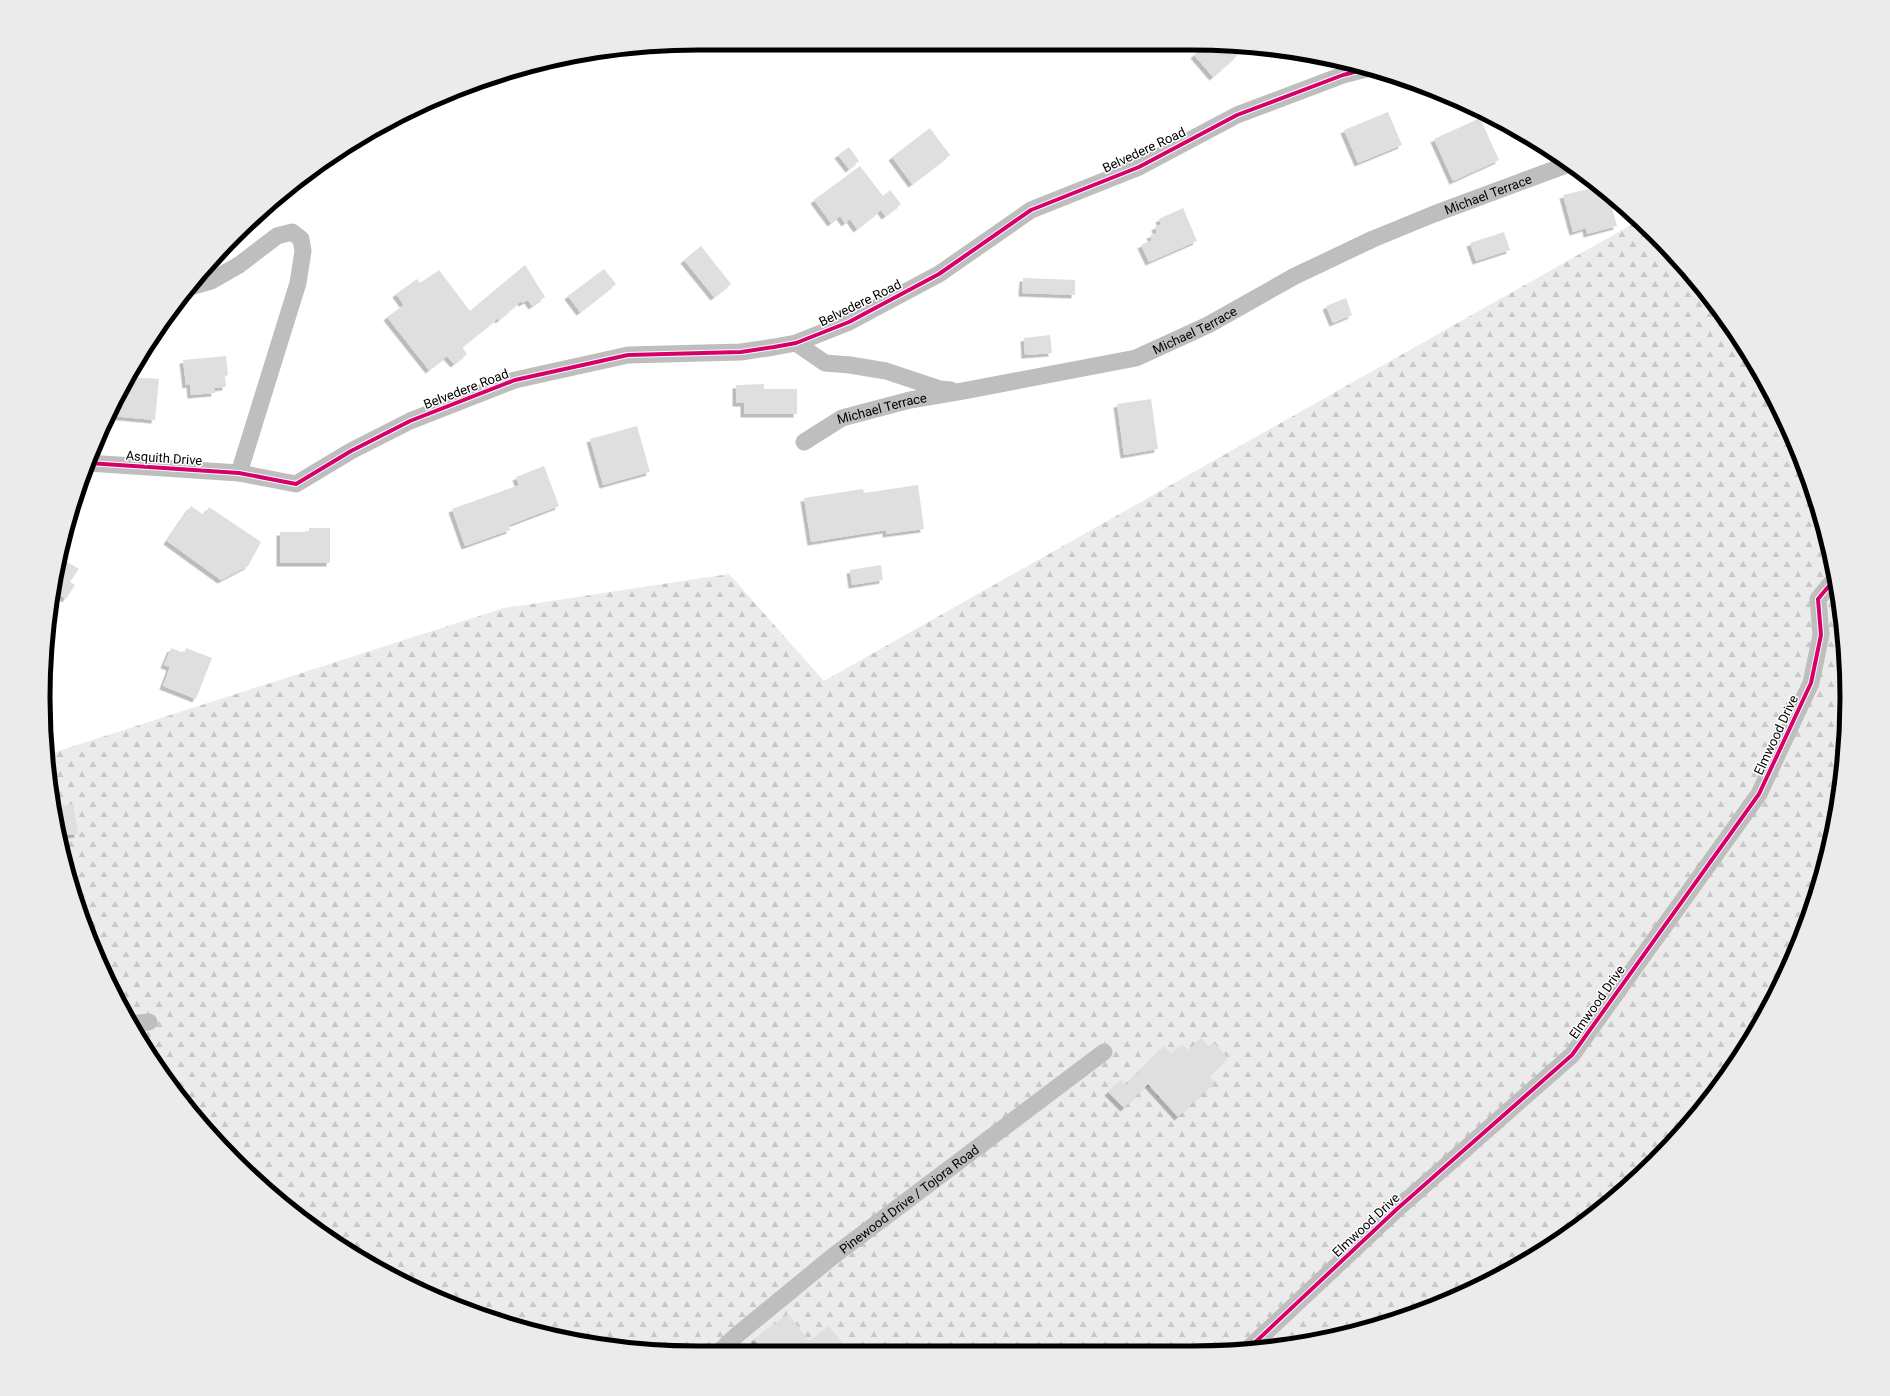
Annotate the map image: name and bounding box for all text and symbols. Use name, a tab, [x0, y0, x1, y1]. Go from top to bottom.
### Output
street label: Belvedere Road	[1100, 124, 1188, 176]
street label: Michael Terrace	[1442, 171, 1534, 217]
street label: Belvedere Road	[816, 277, 904, 329]
street label: Michael Terrace	[1150, 303, 1239, 357]
street label: Belvedere Road	[421, 366, 511, 412]
street label: Michael Terrace	[835, 390, 928, 427]
street label: Asquith Drive	[125, 448, 203, 468]
street label: Elmwood Drive	[1751, 693, 1801, 777]
street label: Elmwood Drive	[1566, 962, 1628, 1042]
street label: Pinewood Drive / Tojora Road	[836, 1142, 982, 1256]
street label: Elmwood Drive	[1329, 1190, 1403, 1260]

